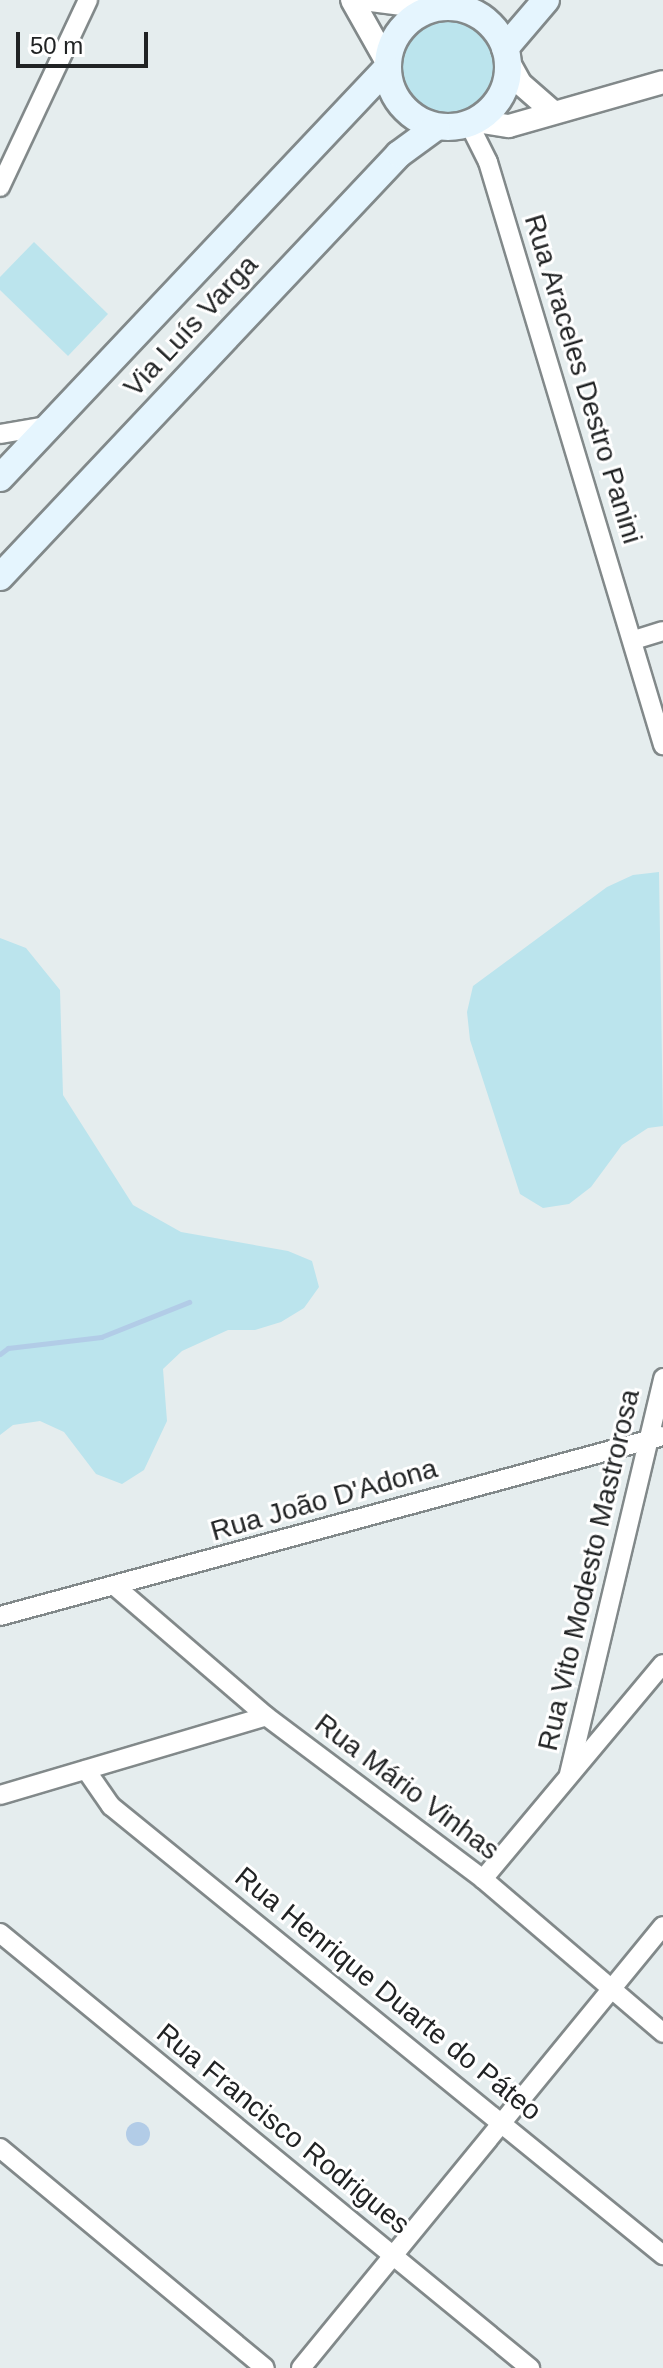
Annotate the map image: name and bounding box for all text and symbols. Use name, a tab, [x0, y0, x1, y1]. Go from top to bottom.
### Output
scale bar	[20, 16, 152, 66]
text: 50 m	[30, 32, 83, 59]
street label: Rua Araceles Destro Panini	[517, 210, 649, 548]
street label: Via Luís Varga	[117, 248, 265, 404]
street label: Rua Vito Modesto Mastrorosa	[531, 1386, 647, 1754]
street label: Rua João D'Adona	[207, 1452, 441, 1548]
street label: Rua Mário Vinhas	[308, 1707, 506, 1867]
street label: Rua Henrique Duarte do Páteo	[228, 1860, 548, 2128]
street label: Rua Francisco Rodrigues	[150, 2017, 416, 2241]

